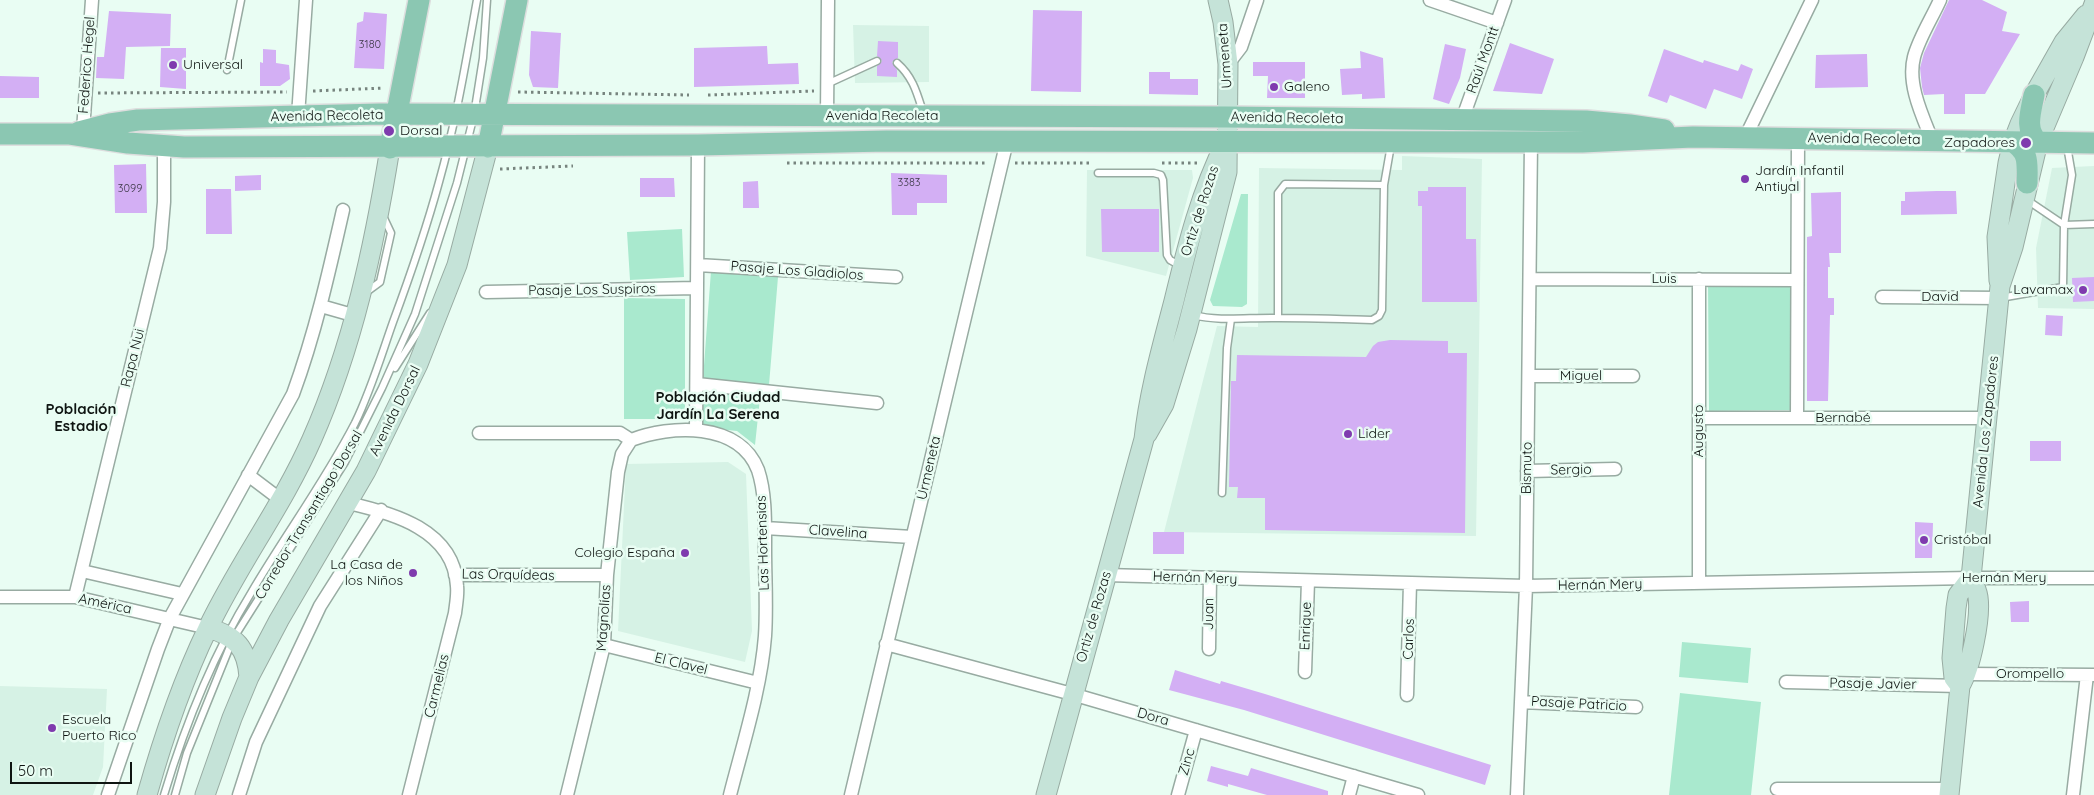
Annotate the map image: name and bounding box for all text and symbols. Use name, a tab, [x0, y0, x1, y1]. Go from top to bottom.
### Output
street label: Federico Hegel	[75, 16, 99, 114]
street label: Urmeneta	[1214, 23, 1236, 89]
street label: Raúl Montt	[1463, 24, 1503, 96]
house number: 3180	[359, 38, 381, 52]
place label: Universal	[183, 57, 243, 73]
marker: Universal	[167, 59, 179, 71]
place label: Galeno	[1284, 79, 1330, 95]
marker: Galeno	[1268, 81, 1280, 93]
street label: Avenida Recoleta	[270, 107, 384, 125]
street label: Avenida Recoleta	[826, 108, 938, 124]
street label: Avenida Recoleta	[1230, 109, 1344, 127]
place label: Dorsal	[400, 123, 442, 139]
marker: Dorsal	[382, 124, 396, 138]
street label: Avenida Recoleta	[1807, 130, 1921, 148]
place label: Zapadores	[1944, 135, 2015, 151]
marker: Zapadores	[2019, 136, 2033, 150]
place label: Jardín Infantil Antiyal	[1755, 163, 1844, 196]
street label: Ortiz de Rozas	[1177, 164, 1223, 258]
marker: Jardín Infantil Antiyal	[1739, 173, 1751, 185]
house number: 3383	[897, 176, 921, 190]
house number: 3099	[118, 182, 142, 196]
street label: Pasaje Los Gladiolos	[730, 258, 864, 284]
street label: Luis	[1652, 271, 1676, 287]
street label: Pasaje Los Suspiros	[528, 280, 656, 300]
place label: Lavamax	[2013, 282, 2073, 298]
marker: Lavamax	[2077, 284, 2089, 296]
street label: David	[1921, 289, 1959, 305]
street label: Rapa Nui	[118, 327, 148, 389]
street label: Avenida Los Zapadores	[1970, 355, 2002, 509]
street label: Avenida Dorsal	[366, 363, 424, 459]
street label: Miguel	[1560, 368, 1602, 384]
district label: Población Ciudad Jardín La Serena	[656, 388, 780, 423]
district label: Población Estadio	[46, 400, 116, 435]
street label: Augusto	[1691, 404, 1707, 458]
street label: Bernabé	[1815, 410, 1871, 426]
place label: Lider	[1358, 426, 1390, 442]
street label: Corredor Transantiago Dorsal	[252, 427, 366, 603]
marker: Lider	[1342, 428, 1354, 440]
street label: Urmeneta	[913, 434, 945, 502]
street label: Bismuto	[1518, 442, 1536, 494]
street label: Sergio	[1550, 461, 1592, 479]
street label: Las Hortensias	[753, 495, 773, 591]
street label: Clavelina	[808, 522, 868, 542]
place label: Cristóbal	[1934, 532, 1991, 548]
marker: Cristóbal	[1918, 534, 1930, 546]
place label: Colegio España	[574, 545, 675, 561]
marker: Colegio España	[679, 547, 691, 559]
place label: La Casa de los Niños	[330, 557, 403, 590]
street label: Las Orquídeas	[461, 566, 555, 584]
marker: La Casa de los Niños	[407, 567, 419, 579]
street label: Hernán Mery	[1152, 568, 1238, 588]
street label: Ortiz de Rozas	[1073, 570, 1115, 664]
street label: Hernán Mery	[1962, 570, 2046, 586]
street label: Hernán Mery	[1558, 576, 1642, 594]
street label: Magnolias	[593, 584, 615, 652]
street label: América	[77, 590, 133, 618]
street label: Juan	[1200, 598, 1218, 630]
street label: Enrique	[1297, 601, 1315, 651]
street label: Carlos	[1400, 618, 1418, 660]
street label: El Clavel	[653, 649, 709, 679]
street label: Carmelias	[421, 652, 453, 720]
street label: Orompello	[1996, 666, 2064, 682]
street label: Pasaje Javier	[1829, 675, 1917, 693]
street label: Pasaje Patricio	[1531, 693, 1627, 715]
street label: Dora	[1135, 704, 1171, 730]
place label: Escuela Puerto Rico	[62, 712, 137, 744]
marker: Escuela Puerto Rico	[46, 722, 58, 734]
street label: Zinc	[1175, 747, 1199, 777]
scale bar	[12, 752, 135, 784]
text: 50 m	[18, 761, 53, 780]

